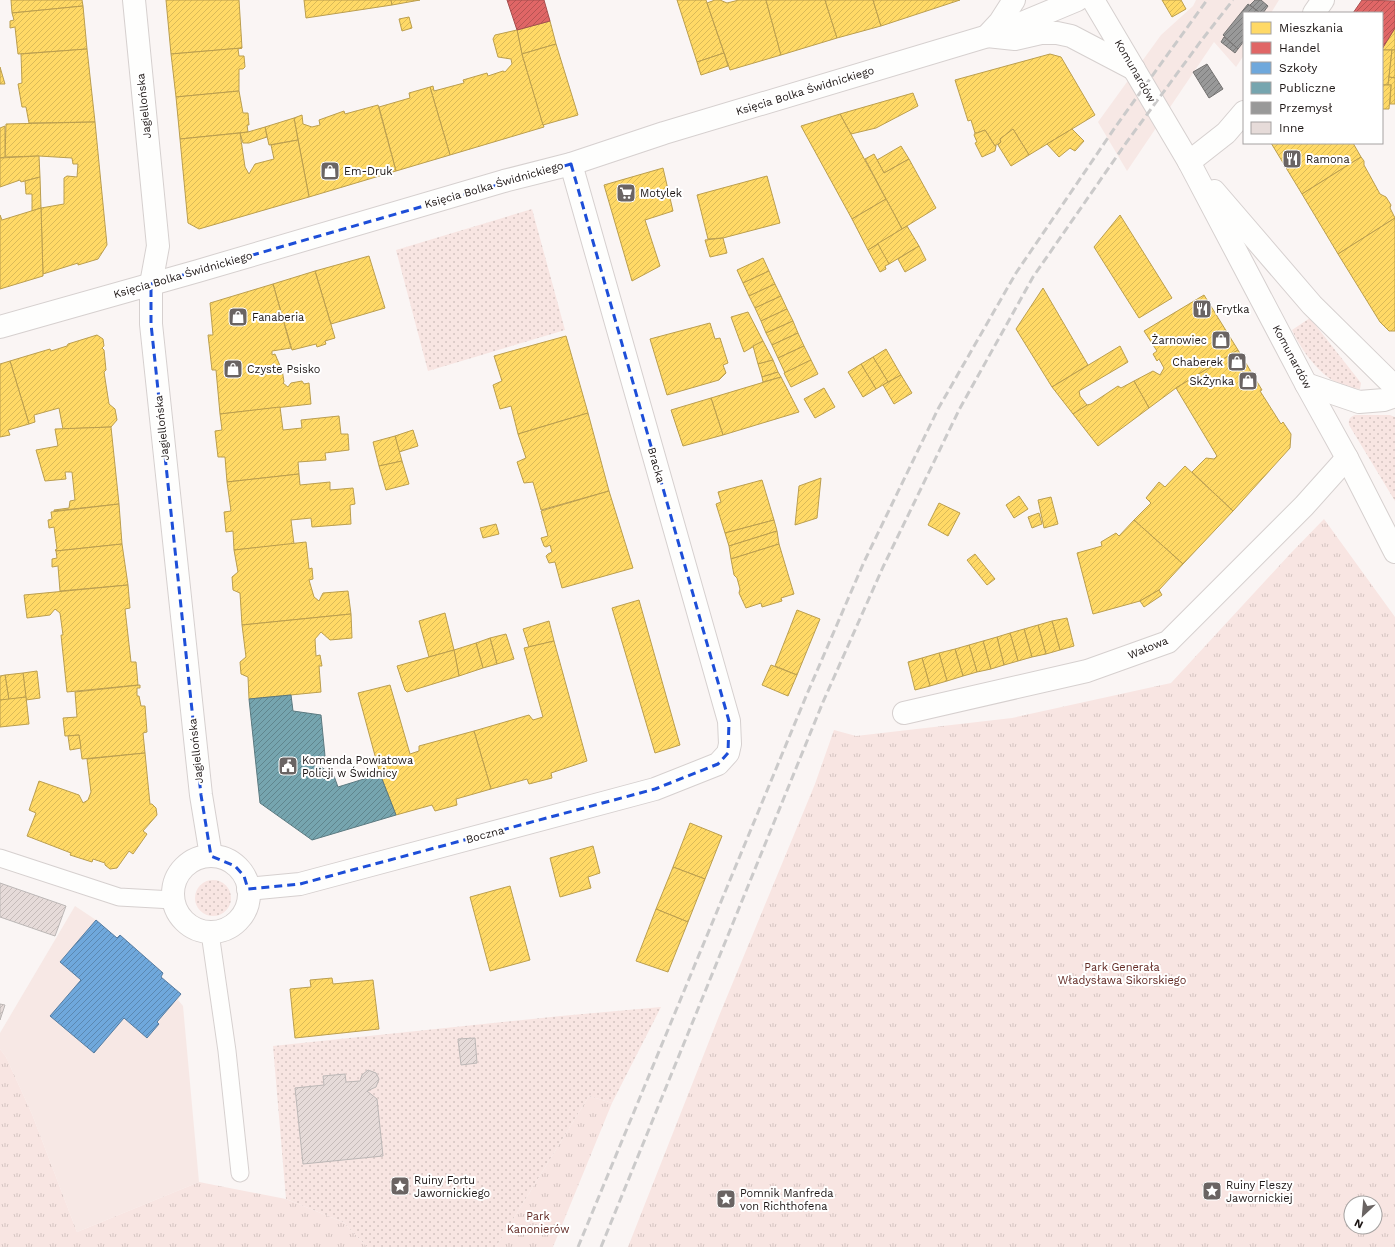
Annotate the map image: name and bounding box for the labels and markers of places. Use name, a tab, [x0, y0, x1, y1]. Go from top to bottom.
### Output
restaurant icon: Ramona	[1281, 148, 1303, 170]
place label: Ramona	[1306, 153, 1350, 166]
shop icon: Em-Druk	[319, 160, 341, 182]
place label: Em-Druk	[344, 165, 393, 178]
supermarket icon: Motylek	[615, 182, 637, 204]
place label: Motylek	[640, 187, 682, 200]
restaurant icon: Frytka	[1191, 298, 1213, 320]
place label: Frytka	[1216, 303, 1249, 316]
shop icon: Fanaberia	[227, 306, 249, 328]
place label: Fanaberia	[252, 311, 304, 324]
shop icon: Żarnowiec	[1210, 329, 1232, 351]
place label: Żarnowiec	[1151, 333, 1207, 347]
shop icon: Chaberek	[1226, 351, 1248, 373]
place label: Chaberek	[1172, 356, 1223, 369]
shop icon: Czyste Psisko	[222, 358, 244, 380]
place label: Czyste Psisko	[247, 363, 320, 376]
shop icon: SkŻynka	[1237, 370, 1259, 392]
place label: SkŻynka	[1190, 374, 1234, 388]
place label: Komenda Powiatowa Policji w Świdnicy	[302, 754, 413, 780]
public building icon: Komenda Powiatowa Policji w Świdnicy	[277, 755, 299, 777]
place label: Ruiny Fortu Jawornickiego	[414, 1174, 490, 1200]
place icon: Ruiny Fortu Jawornickiego	[389, 1175, 411, 1197]
place label: Ruiny Fleszy Jawornickiej	[1226, 1179, 1293, 1205]
place icon: Ruiny Fleszy Jawornickiej	[1201, 1180, 1223, 1202]
place label: Pomnik Manfreda von Richthofena	[740, 1187, 834, 1213]
place icon: Pomnik Manfreda von Richthofena	[715, 1188, 737, 1210]

